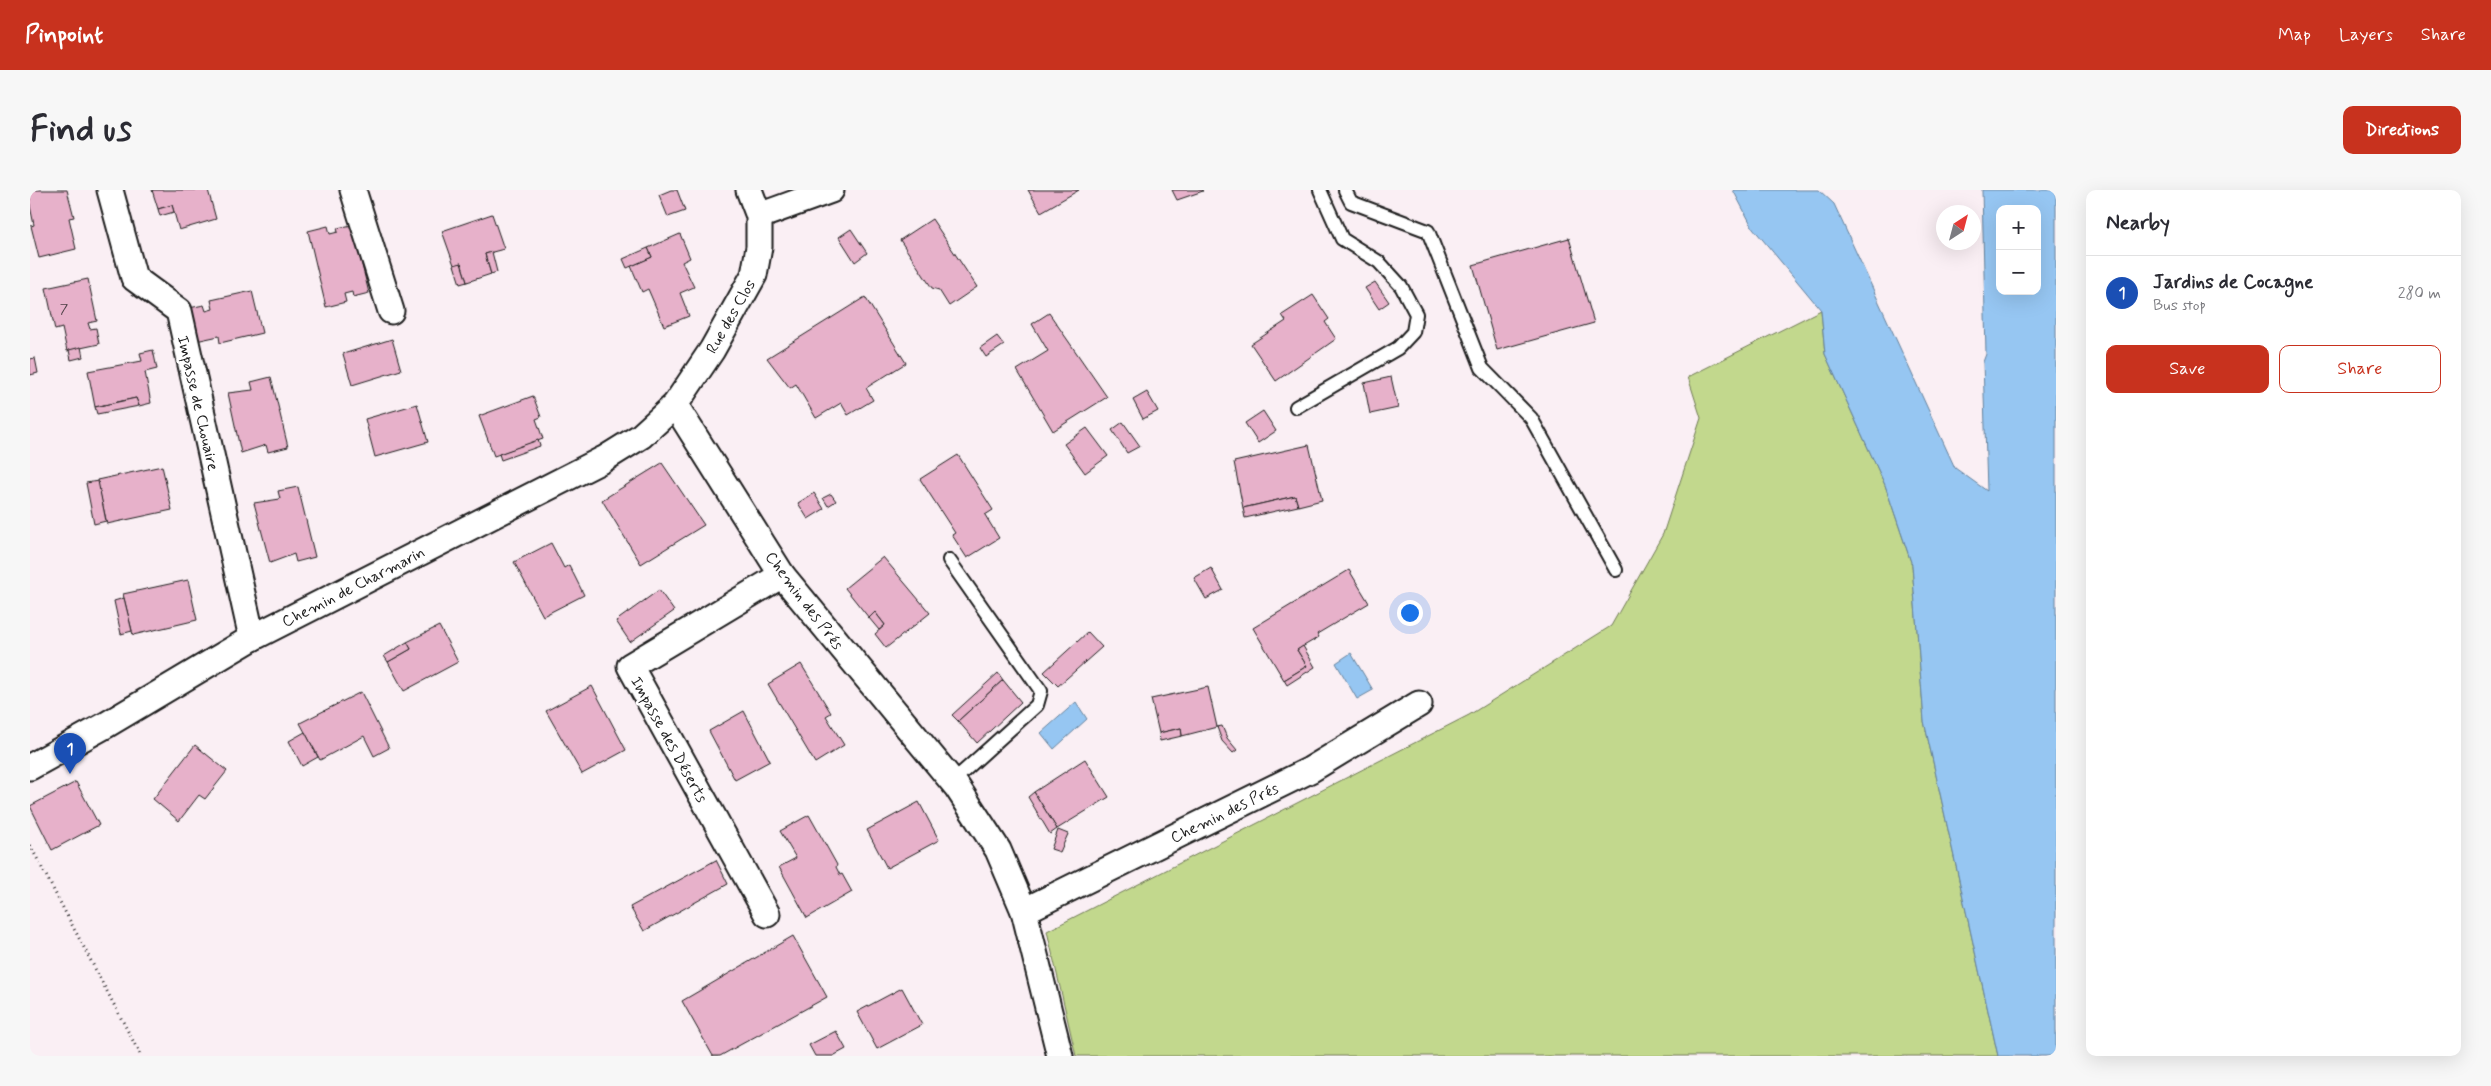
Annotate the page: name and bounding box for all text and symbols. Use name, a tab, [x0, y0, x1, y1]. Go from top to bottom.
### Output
text: Pinpoint	[25, 20, 103, 51]
text: Map	[2278, 23, 2311, 47]
text: Layers	[2339, 23, 2393, 47]
text: Share	[2421, 23, 2466, 47]
button: Directions	[2343, 106, 2461, 154]
text: Find us	[30, 107, 132, 153]
north arrow	[1936, 205, 1981, 250]
map controls	[1996, 205, 2041, 295]
button: +	[1996, 205, 2041, 250]
text: Nearby	[2106, 209, 2170, 237]
button: −	[1996, 250, 2041, 295]
text: Jardins de Cocagne	[2153, 270, 2313, 295]
street label: Rue des Clos	[702, 276, 761, 358]
text: 1	[2118, 283, 2126, 304]
text: 280 m	[2398, 283, 2441, 304]
text: Bus stop	[2153, 295, 2206, 316]
house number: 7	[60, 300, 69, 318]
street label: Impasse de Chouaire	[172, 334, 223, 473]
button: Save	[2106, 345, 2269, 393]
button: Share	[2279, 345, 2441, 393]
street label: Chemin de Charmarin	[279, 542, 429, 633]
street label: Chemin des Prés	[760, 547, 848, 654]
your location	[1397, 600, 1423, 626]
street label: Impasse des Déserts	[625, 673, 712, 806]
pin: 1	[54, 733, 86, 774]
street label: Chemin des Prés	[1167, 778, 1282, 849]

